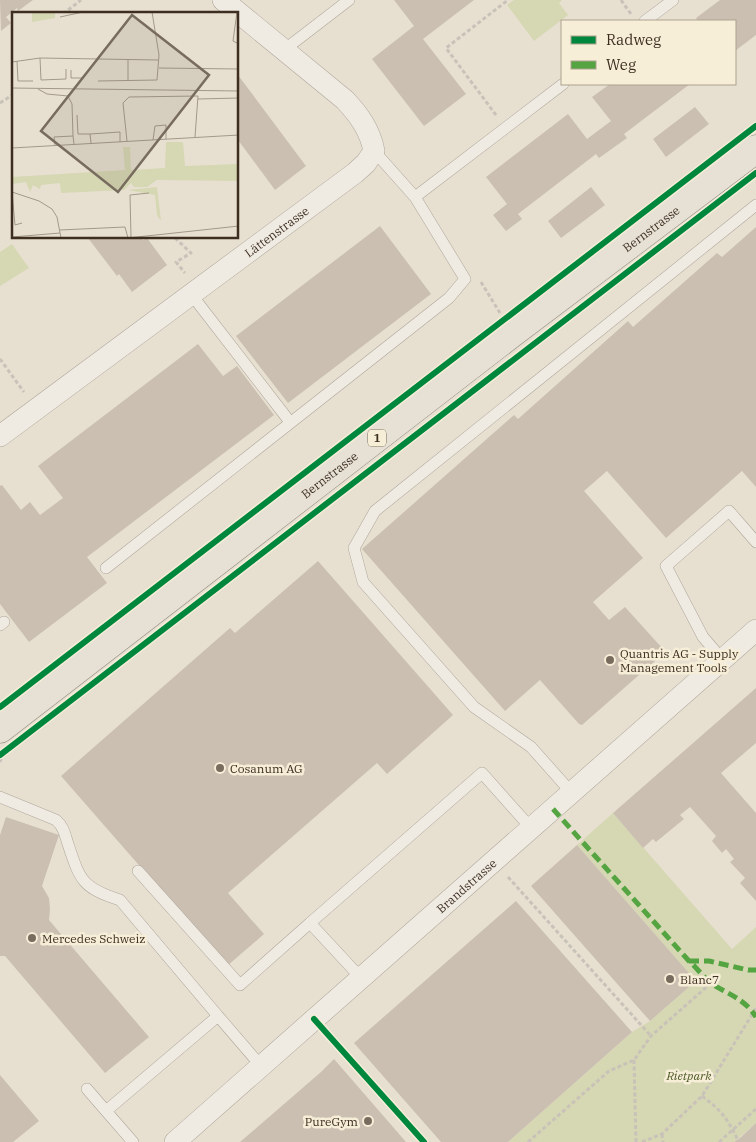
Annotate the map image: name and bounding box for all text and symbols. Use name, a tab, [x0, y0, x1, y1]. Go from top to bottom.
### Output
inset map	[12, 12, 239, 239]
legend	[561, 20, 736, 85]
text: Radweg	[606, 30, 661, 49]
text: Weg	[606, 55, 636, 74]
street label: Bernstrasse	[619, 202, 682, 255]
street label: Lättenstrasse	[241, 203, 311, 260]
road number: 1	[368, 429, 386, 446]
street label: Bernstrasse	[298, 448, 360, 501]
place label: Quantris AG - Supply Management Tools	[620, 646, 739, 675]
marker: Quantris AG - Supply Management Tools	[604, 654, 616, 666]
place label: Cosanum AG	[230, 761, 303, 776]
marker: Cosanum AG	[214, 762, 226, 774]
street label: Brandstrasse	[433, 855, 499, 916]
place label: Mercedes Schweiz	[42, 931, 145, 946]
marker: Mercedes Schweiz	[26, 932, 38, 944]
place label: Blanc7	[680, 972, 719, 987]
marker: Blanc7	[664, 973, 676, 985]
park label: Rietpark	[665, 1068, 712, 1083]
place label: PureGym	[305, 1114, 359, 1129]
marker: PureGym	[362, 1115, 374, 1127]

